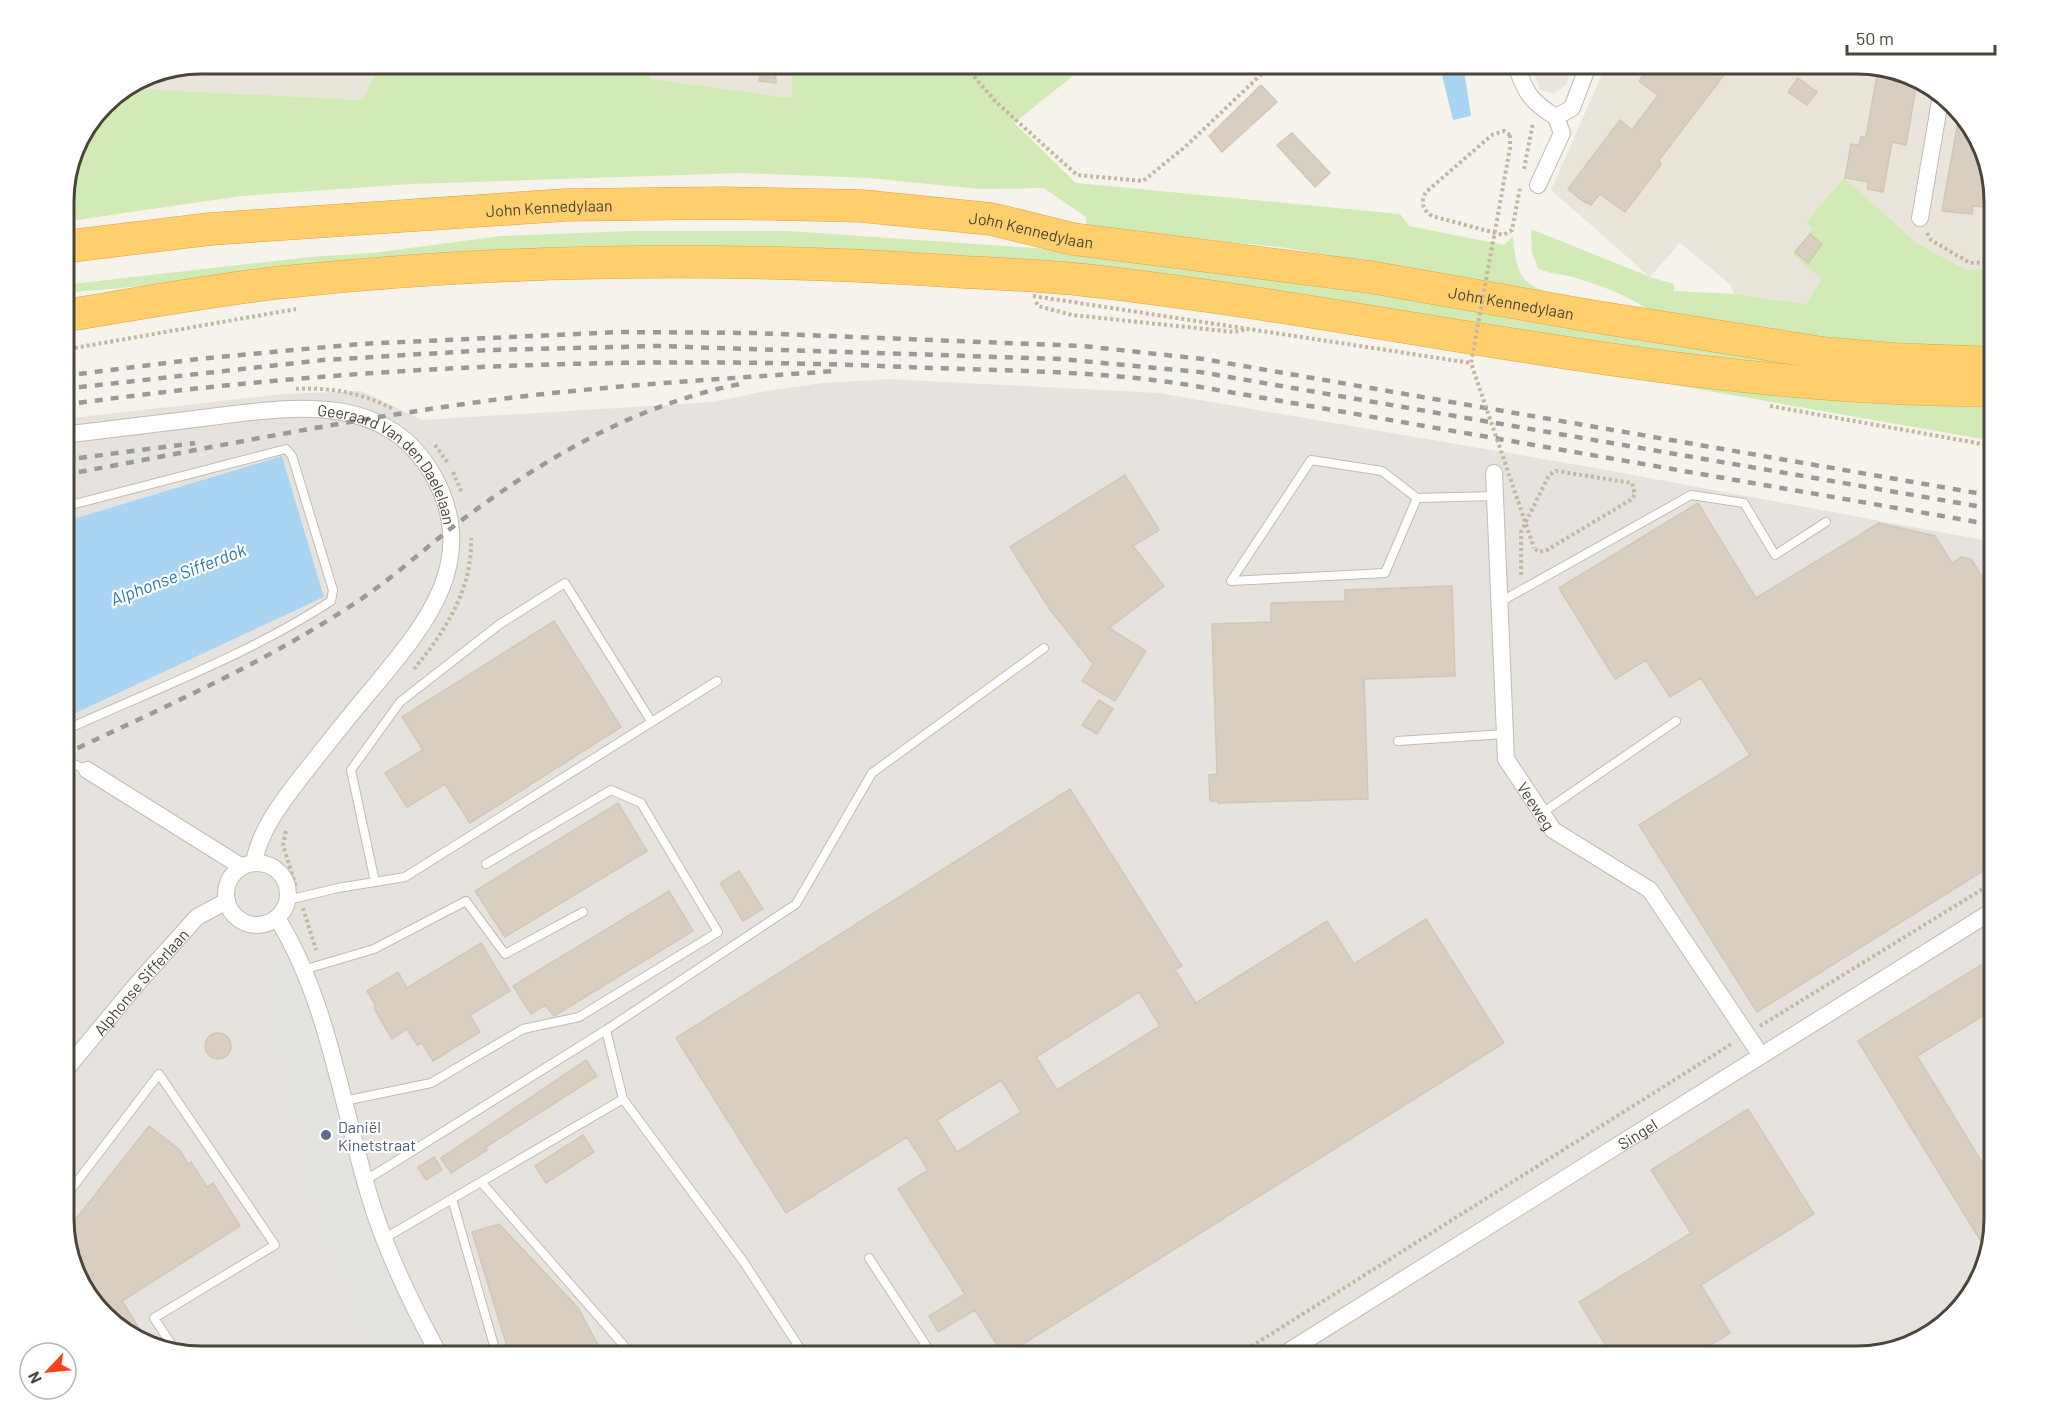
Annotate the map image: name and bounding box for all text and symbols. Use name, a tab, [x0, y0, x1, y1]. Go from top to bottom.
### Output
scale bar	[1847, 18, 1996, 56]
text: 50 m	[1856, 27, 1894, 49]
street label: John Kennedylaan	[485, 195, 613, 220]
street label: John Kennedylaan	[968, 207, 1095, 251]
street label: John Kennedylaan	[1447, 282, 1576, 322]
street label: Geeraard Van den Daelelaan	[317, 400, 460, 526]
water label: Alphonse Sifferdok	[107, 538, 249, 610]
street label: Veeweg	[1514, 778, 1560, 833]
street label: Alphonse Sifferlaan	[89, 924, 192, 1039]
street label: Singel	[1614, 1114, 1660, 1153]
place label: Daniël Kinetstraat	[338, 1117, 416, 1154]
marker: Daniël Kinetstraat	[319, 1128, 333, 1142]
north arrow	[18, 1341, 78, 1401]
text: N	[23, 1369, 45, 1387]

